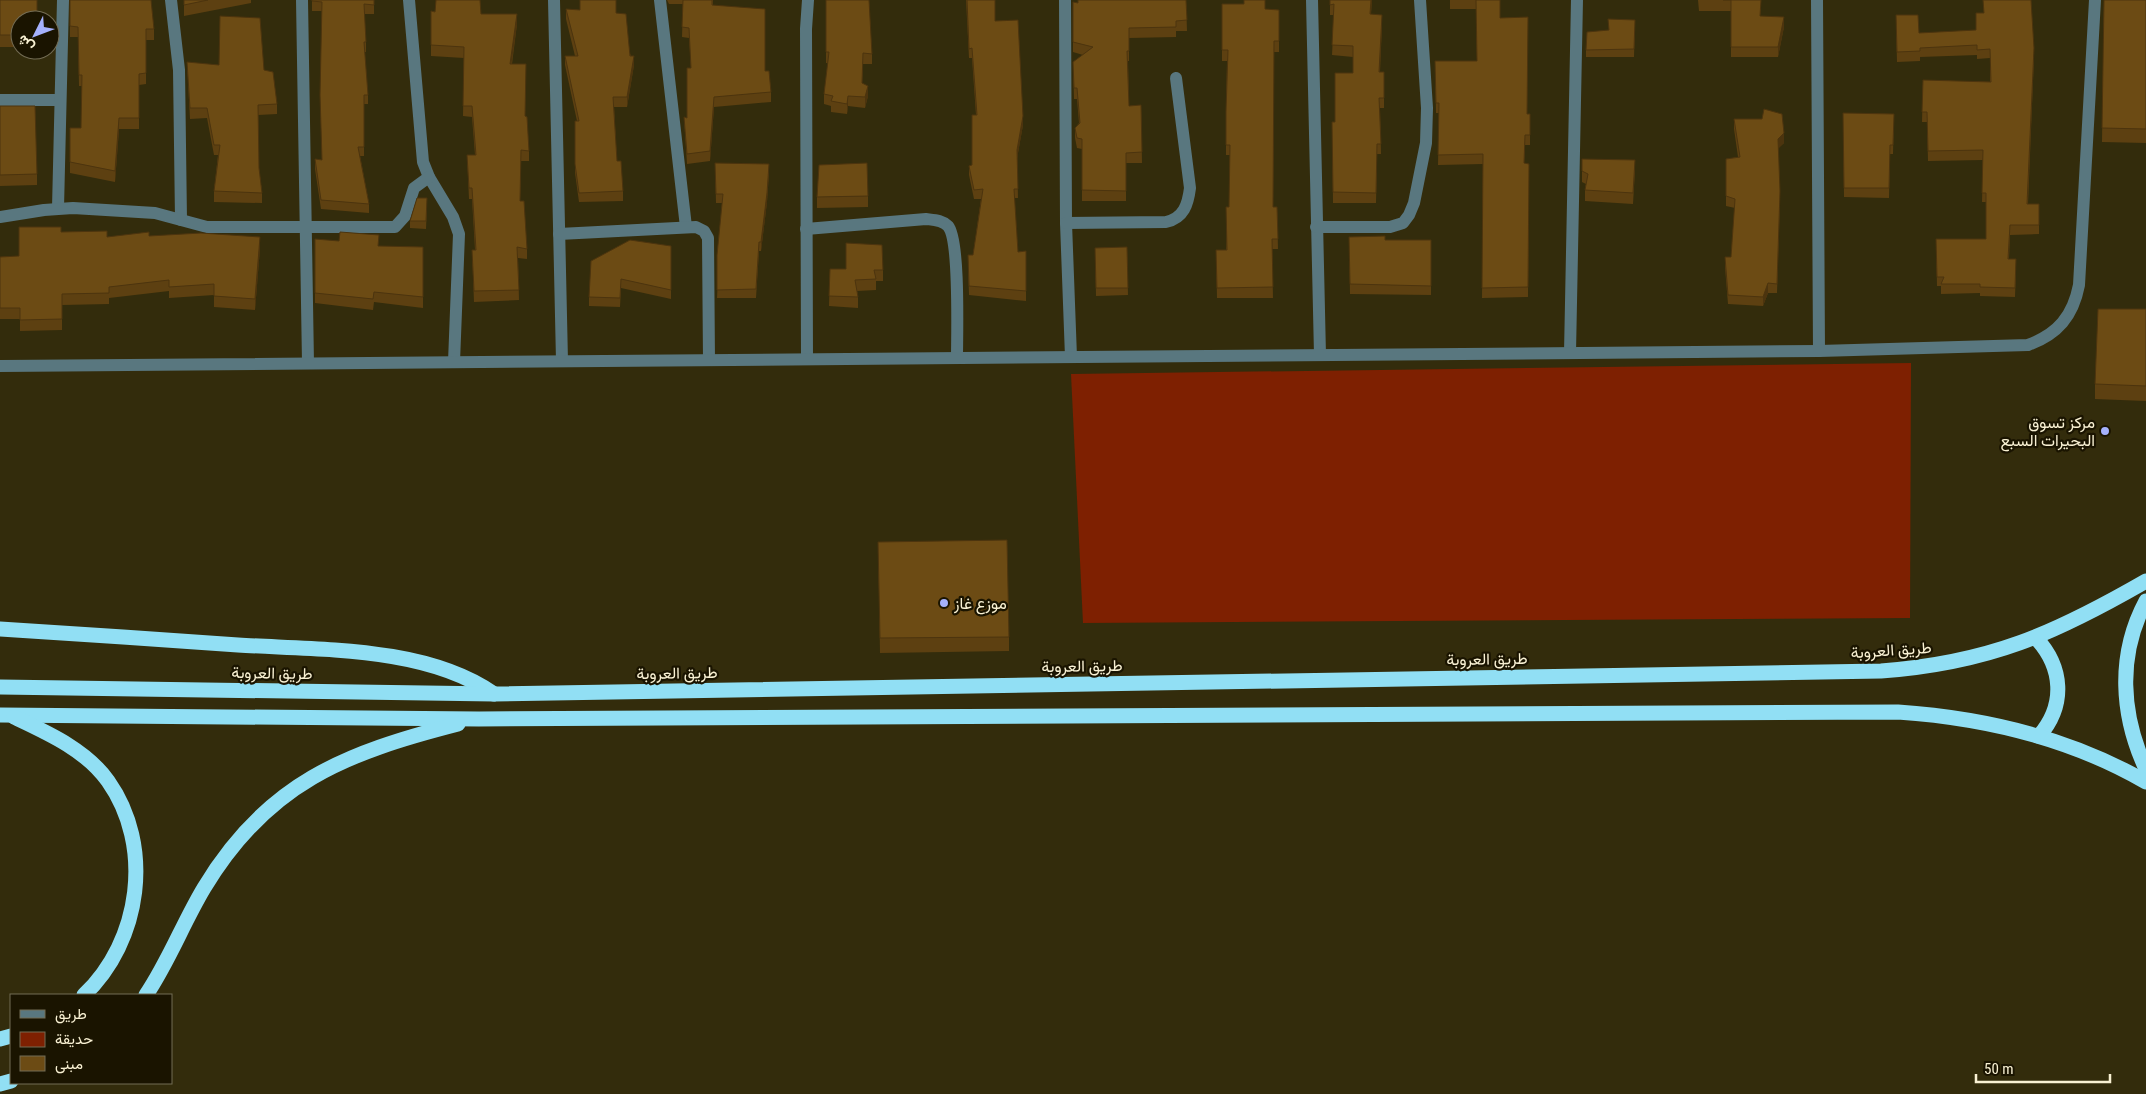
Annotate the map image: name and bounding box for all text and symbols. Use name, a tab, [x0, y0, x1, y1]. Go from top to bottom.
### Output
north arrow	[10, 10, 60, 60]
text: ش	[14, 31, 38, 55]
place label: مركز تسوق البحيرات السبع	[2000, 413, 2095, 452]
marker: مركز تسوق البحيرات السبع	[2099, 425, 2111, 437]
place label: موزع غاز	[953, 594, 1007, 615]
marker: موزع غاز	[938, 597, 950, 609]
street label: طريق العروبة	[1850, 638, 1932, 663]
street label: طريق العروبة	[1446, 649, 1528, 670]
street label: طريق العروبة	[1041, 656, 1123, 677]
street label: طريق العروبة	[231, 663, 313, 684]
street label: طريق العروبة	[636, 663, 718, 684]
legend	[10, 994, 172, 1084]
text: طريق	[55, 1005, 87, 1024]
text: حديقة	[55, 1030, 93, 1048]
scale bar	[1976, 1052, 2110, 1084]
text: مبنى	[55, 1055, 83, 1074]
text: 50 m	[1984, 1060, 2014, 1078]

